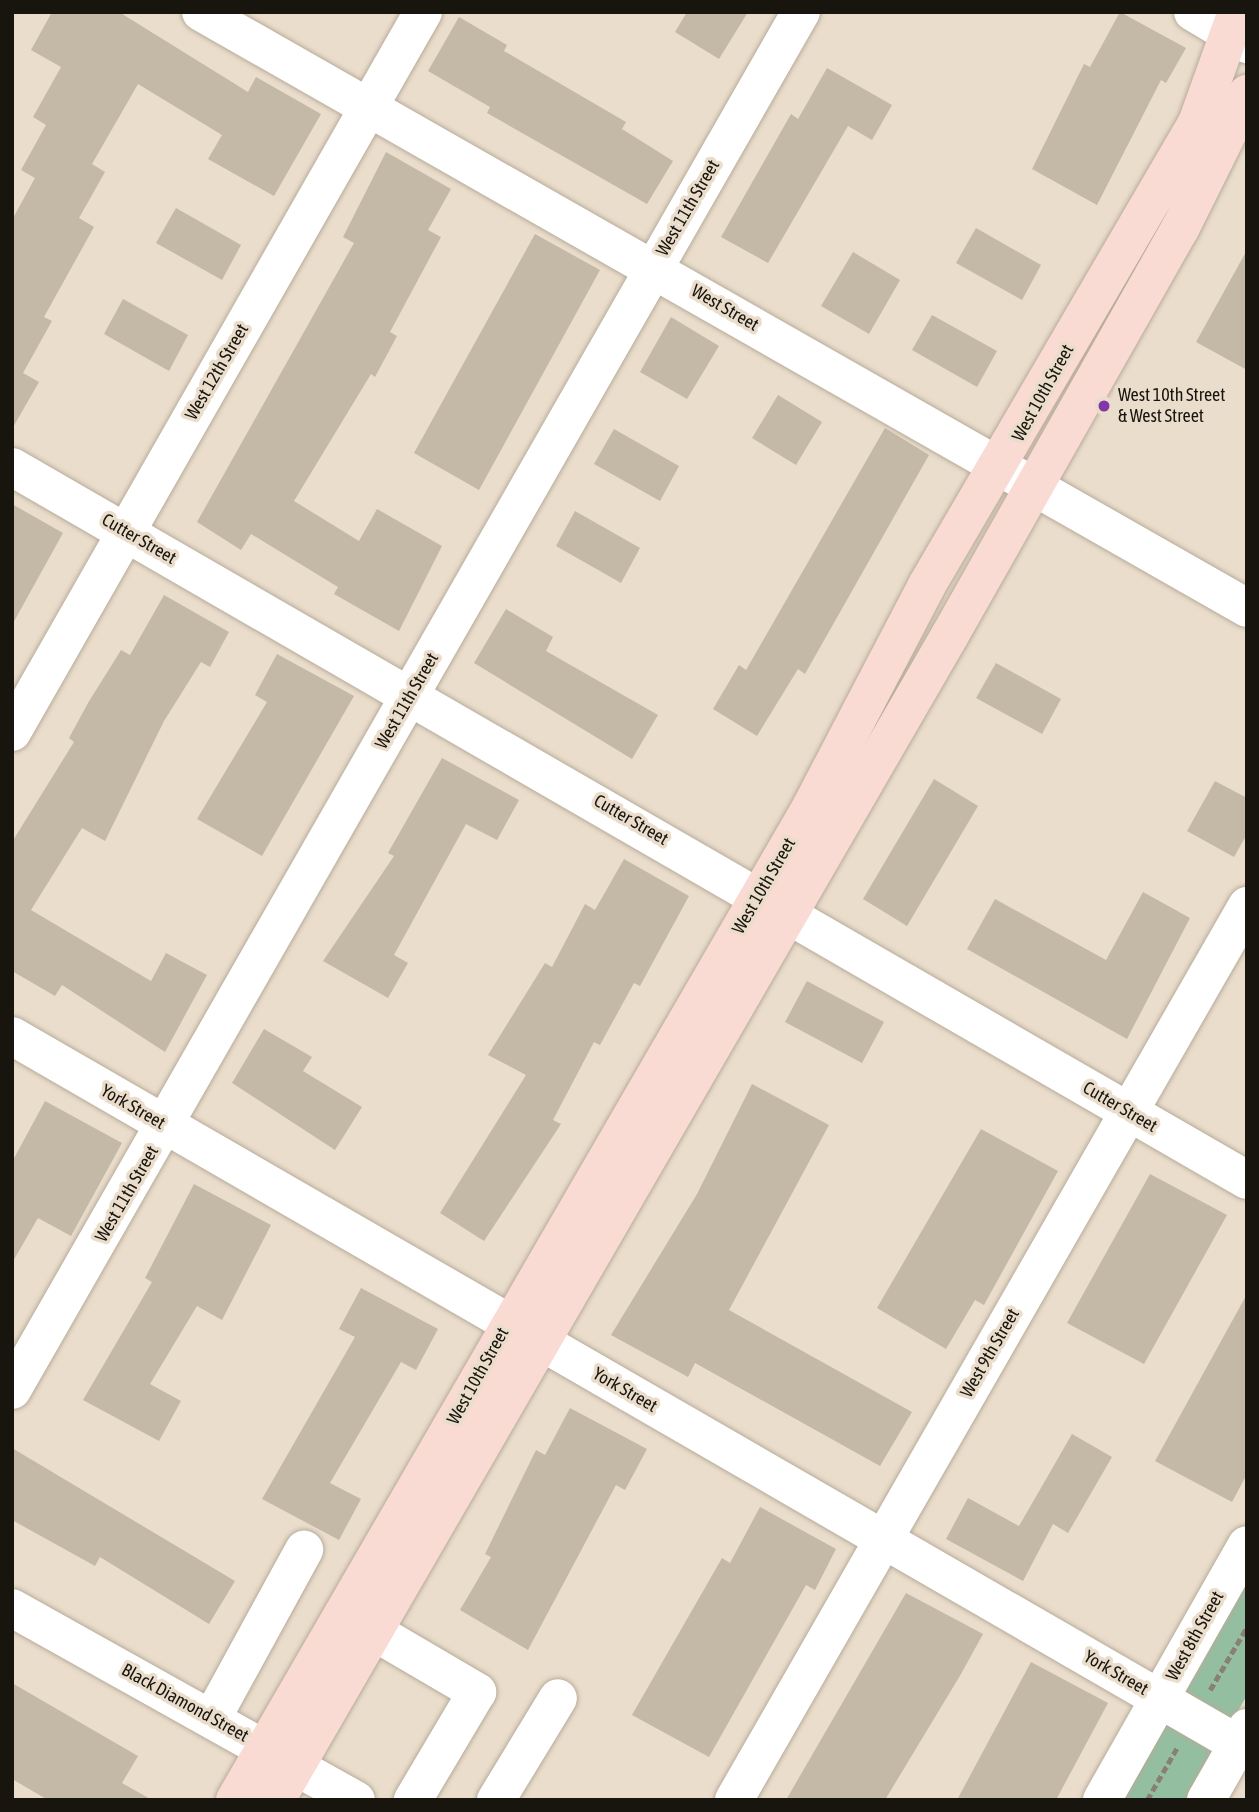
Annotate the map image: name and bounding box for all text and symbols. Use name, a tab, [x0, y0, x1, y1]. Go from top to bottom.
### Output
street label: West 11th Street	[652, 156, 724, 260]
street label: West Street	[687, 280, 763, 336]
street label: West 12th Street	[181, 320, 253, 424]
street label: West 10th Street	[1008, 341, 1078, 445]
place label: West 10th Street & West Street	[1118, 385, 1225, 428]
marker: West 10th Street & West Street	[1096, 398, 1112, 414]
street label: Cutter Street	[98, 509, 180, 569]
street label: West 11th Street	[371, 649, 443, 753]
street label: Cutter Street	[590, 790, 672, 850]
street label: West 10th Street	[728, 834, 800, 938]
street label: Cutter Street	[1079, 1077, 1161, 1137]
street label: York Street	[97, 1080, 169, 1134]
street label: West 11th Street	[91, 1142, 163, 1246]
street label: West 9th Street	[956, 1305, 1024, 1401]
street label: West 10th Street	[443, 1324, 513, 1428]
street label: York Street	[589, 1363, 661, 1417]
street label: West 8th Street	[1162, 1587, 1228, 1685]
street label: York Street	[1080, 1646, 1152, 1700]
street label: Black Diamond Street	[118, 1659, 252, 1747]

